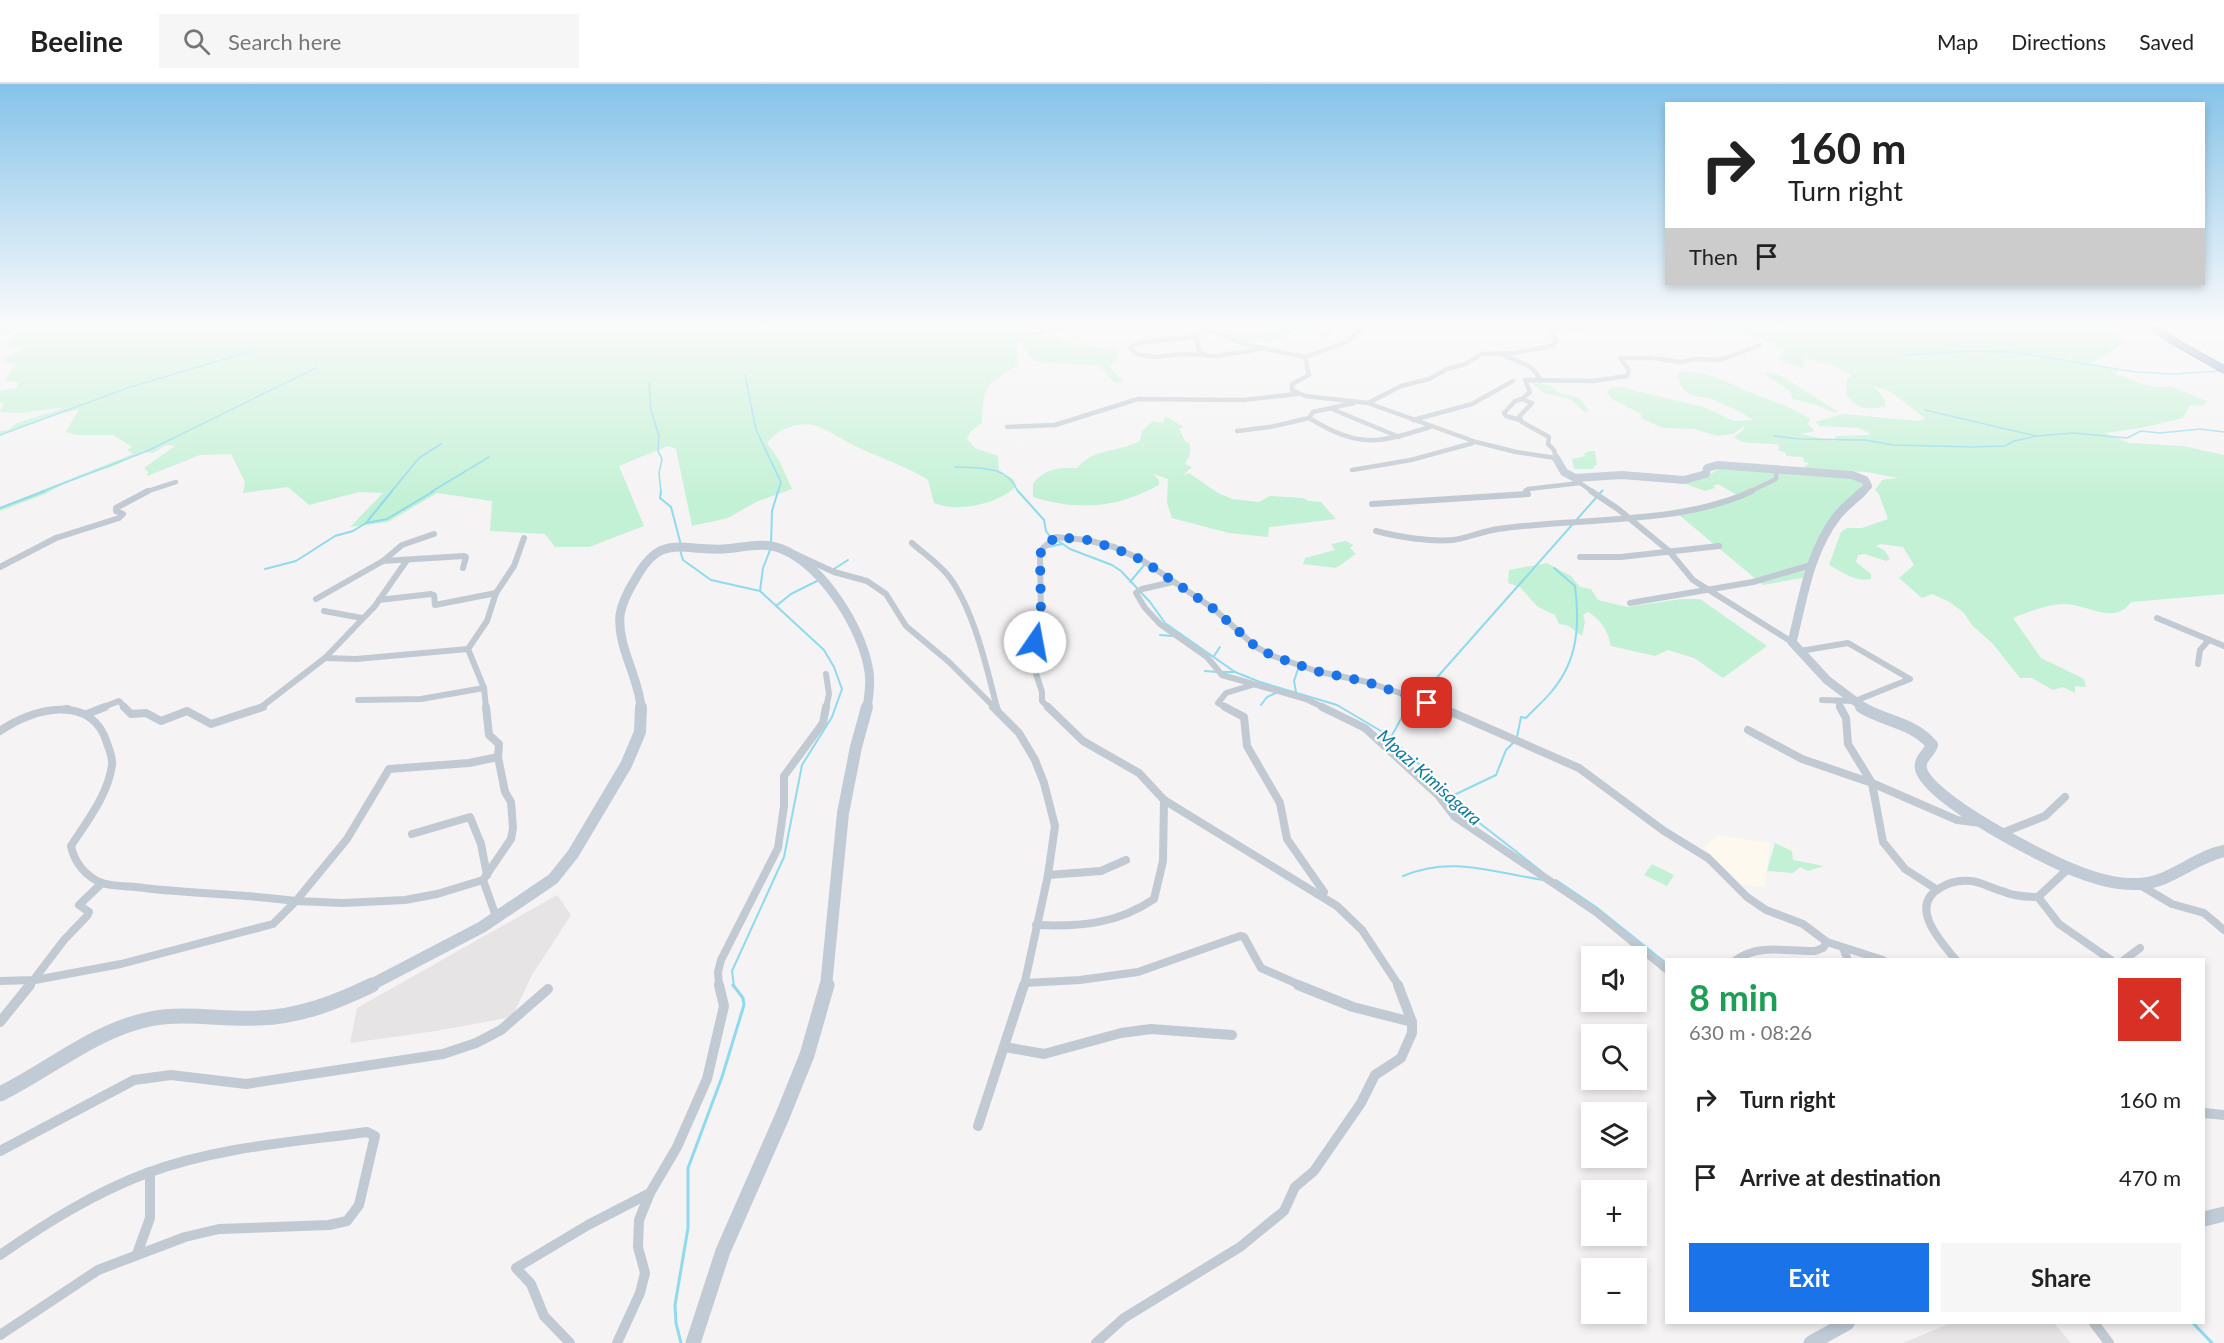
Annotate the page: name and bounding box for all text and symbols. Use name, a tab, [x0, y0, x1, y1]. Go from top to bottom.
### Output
search box	[159, 14, 579, 68]
text: Beeline	[30, 24, 123, 58]
icon: search	[180, 25, 213, 58]
text: Search here	[228, 28, 341, 55]
text: Map	[1937, 29, 1978, 54]
text: Directions	[2011, 29, 2106, 54]
text: Saved	[2139, 29, 2194, 54]
text: 160 m	[1788, 123, 1906, 173]
icon: right	[1689, 126, 1767, 204]
text: Turn right	[1788, 174, 1903, 207]
icon: arrive	[1750, 240, 1783, 273]
text: Then	[1689, 243, 1738, 270]
position arrow	[1003, 610, 1067, 674]
pin	[1401, 677, 1452, 728]
icon: arrive	[1410, 686, 1443, 719]
water label: Mpazi Kimisagara	[1373, 724, 1487, 830]
map controls	[1581, 946, 1647, 1324]
button: sound	[1581, 946, 1647, 1012]
text: 8 min	[1689, 975, 1778, 1019]
button: close	[2118, 978, 2181, 1041]
text: 630 m · 08:26	[1689, 1020, 1812, 1044]
button: search	[1581, 1024, 1647, 1090]
icon: right	[1689, 1083, 1722, 1116]
text: Turn right	[1740, 1086, 1835, 1113]
text: 160 m	[2119, 1086, 2181, 1113]
button: layers	[1581, 1102, 1647, 1168]
icon: arrive	[1689, 1161, 1722, 1194]
text: Arrive at destination	[1740, 1164, 1941, 1191]
text: 470 m	[2119, 1164, 2181, 1191]
button: +	[1581, 1180, 1647, 1246]
button: Exit	[1689, 1243, 1929, 1312]
button: Share	[1941, 1243, 2181, 1312]
button: −	[1581, 1258, 1647, 1324]

